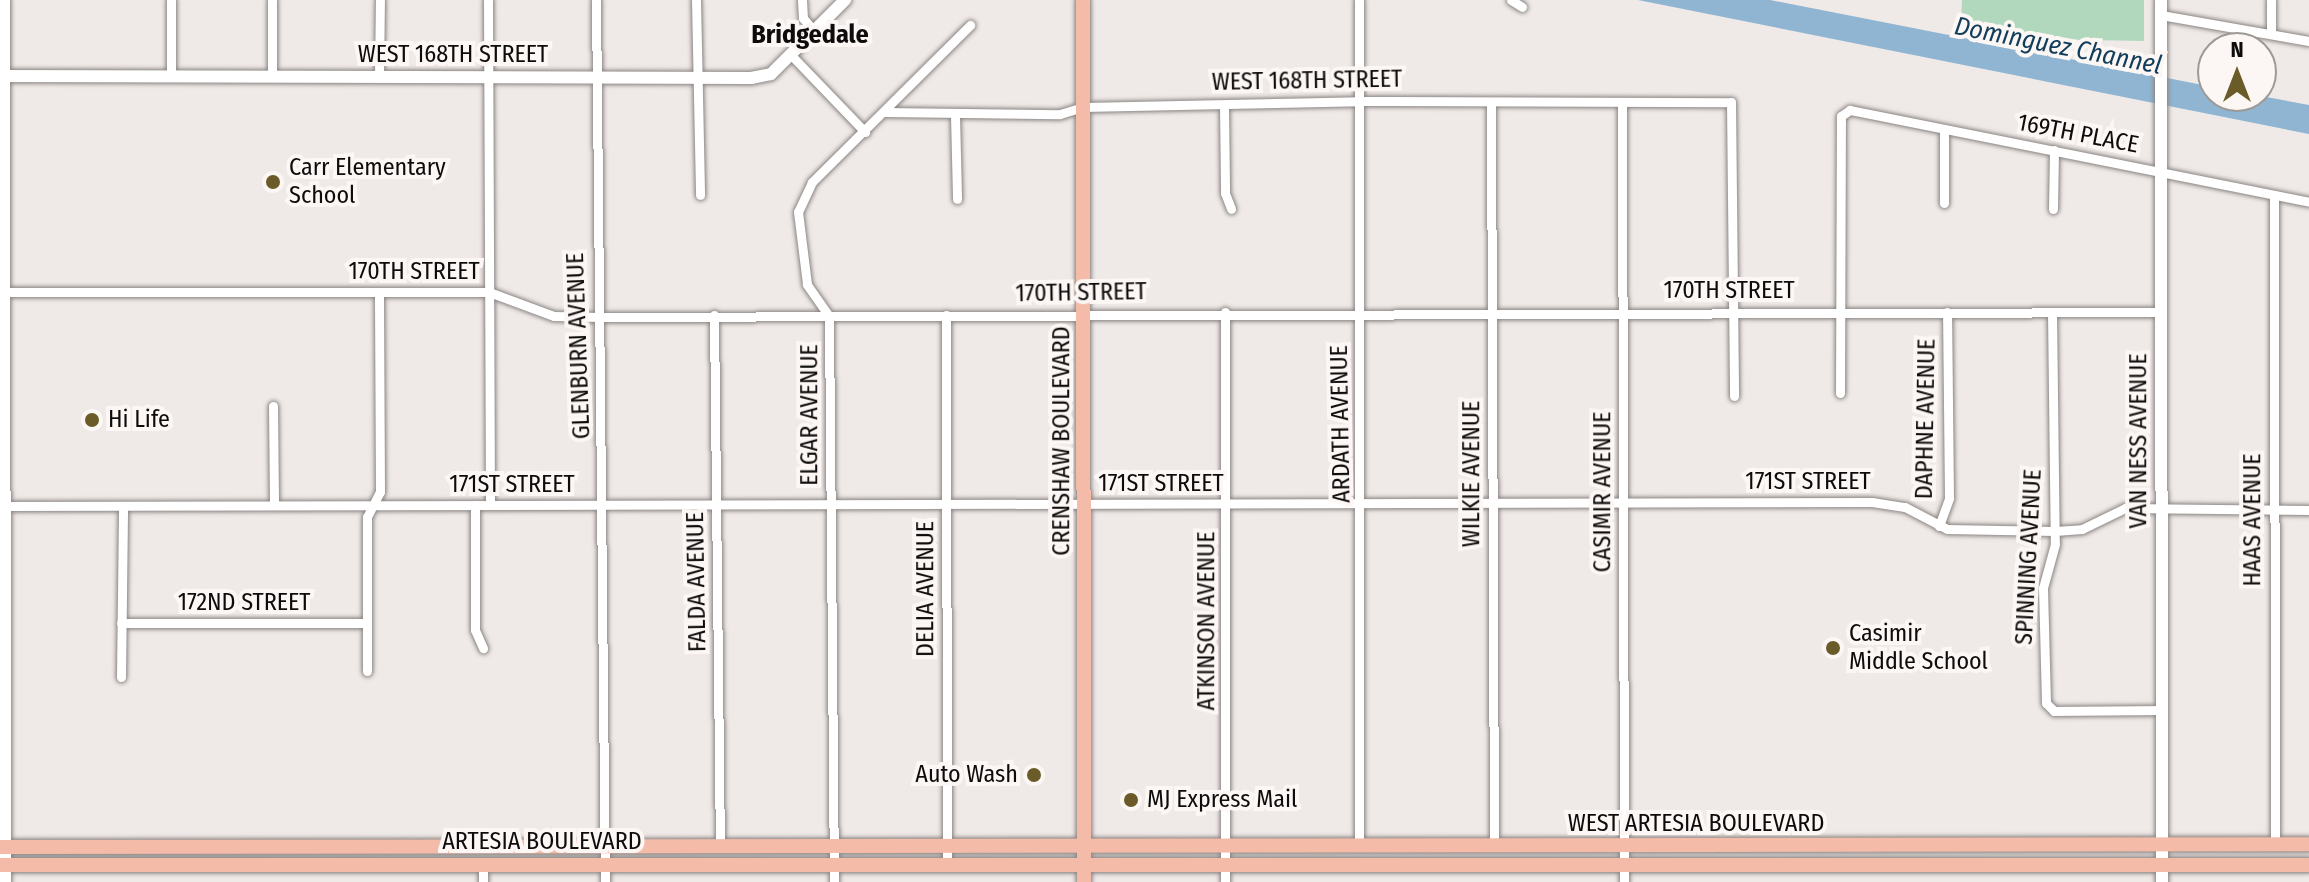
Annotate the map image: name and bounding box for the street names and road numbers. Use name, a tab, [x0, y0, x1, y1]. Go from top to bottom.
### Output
street label: WEST 168TH STREET	[358, 41, 548, 69]
street label: WEST 168TH STREET	[1212, 65, 1402, 97]
street label: 169TH PLACE	[2015, 108, 2141, 160]
street label: GLENBURN AVENUE	[561, 252, 597, 440]
street label: 170TH STREET	[348, 258, 480, 286]
street label: 170TH STREET	[1015, 277, 1147, 309]
street label: 170TH STREET	[1663, 277, 1795, 305]
street label: CRENSHAW BOULEVARD	[1048, 326, 1076, 556]
street label: DAPHNE AVENUE	[1910, 338, 1942, 500]
street label: ELGAR AVENUE	[796, 344, 824, 486]
street label: ARDATH AVENUE	[1325, 345, 1357, 503]
street label: VAN NESS AVENUE	[2125, 353, 2153, 529]
street label: WILKIE AVENUE	[1458, 401, 1486, 547]
street label: CASIMIR AVENUE	[1589, 412, 1617, 572]
street label: HAAS AVENUE	[2239, 453, 2267, 587]
street label: 171ST STREET	[1745, 468, 1871, 496]
street label: SPINNING AVENUE	[2010, 468, 2048, 646]
street label: 171ST STREET	[1098, 470, 1224, 498]
street label: 171ST STREET	[449, 471, 575, 499]
street label: FALDA AVENUE	[681, 512, 713, 652]
street label: DELIA AVENUE	[912, 521, 940, 657]
street label: ATKINSON AVENUE	[1193, 532, 1221, 710]
street label: 172ND STREET	[178, 589, 310, 617]
street label: WEST ARTESIA BOULEVARD	[1568, 810, 1824, 838]
street label: ARTESIA BOULEVARD	[442, 828, 642, 856]

